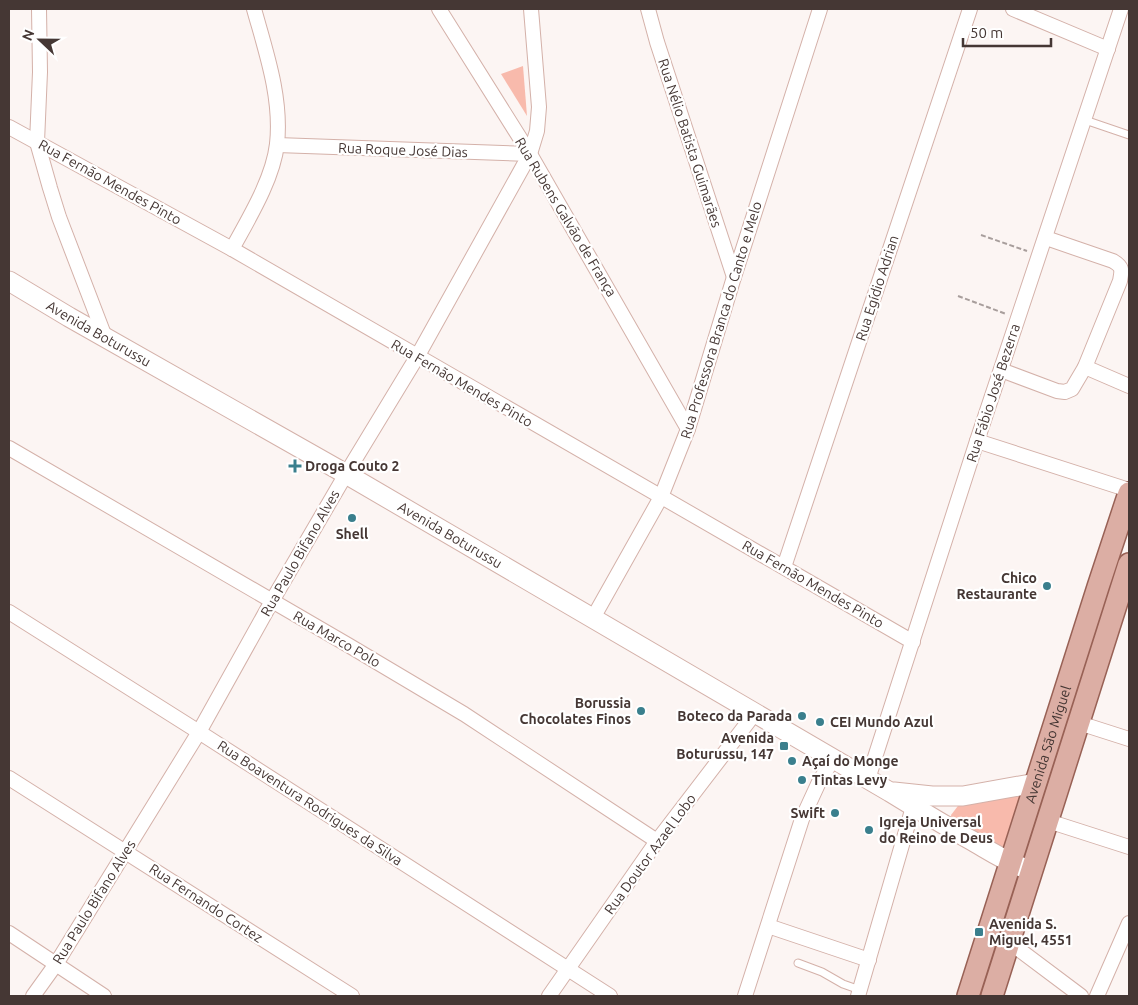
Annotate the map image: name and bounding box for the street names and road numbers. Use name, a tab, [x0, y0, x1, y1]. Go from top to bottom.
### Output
street label: Rua Nélio Batista Guimarães	[655, 57, 725, 229]
street label: Rua Rubens Galvão de França	[512, 134, 620, 300]
street label: Rua Fernão Mendes Pinto	[36, 136, 184, 228]
street label: Rua Roque José Dias	[338, 140, 468, 160]
street label: Rua Professora Branca do Canto e Melo	[677, 199, 765, 441]
street label: Rua Egídio Adrian	[852, 233, 902, 343]
street label: Avenida Boturussu	[44, 297, 154, 370]
street label: Rua Fábio José Bezerra	[963, 322, 1023, 464]
street label: Rua Fernão Mendes Pinto	[388, 336, 536, 430]
street label: Rua Paulo Bifano Alves	[257, 487, 343, 619]
street label: Avenida Boturussu	[395, 498, 505, 571]
street label: Rua Fernão Mendes Pinto	[739, 537, 887, 631]
street label: Rua Marco Polo	[291, 608, 383, 670]
street label: Avenida São Miguel	[1022, 683, 1074, 805]
street label: Rua Boaventura Rodrigues da Silva	[215, 737, 405, 869]
street label: Rua Doutor Azael Lobo	[601, 791, 699, 917]
street label: Rua Paulo Bifano Alves	[49, 837, 139, 967]
street label: Rua Fernando Cortez	[146, 860, 266, 946]

